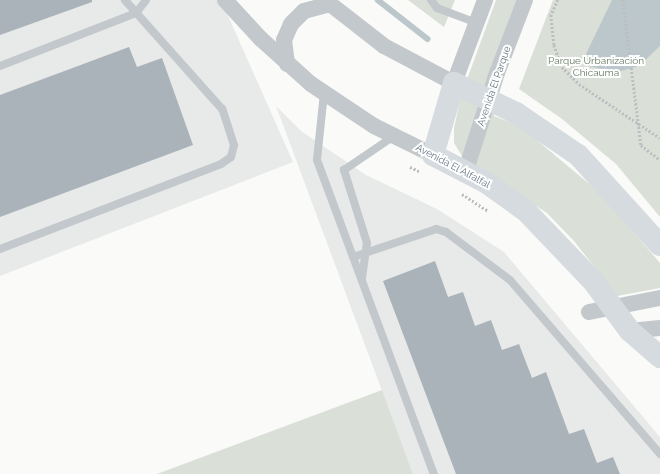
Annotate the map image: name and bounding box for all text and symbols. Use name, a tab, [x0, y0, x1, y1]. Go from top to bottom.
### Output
street label: Avenida El Parque	[475, 44, 513, 128]
park label: Parque Urbanización Chicauma	[548, 54, 644, 78]
street label: Avenida El Alfalfal	[413, 141, 493, 191]

